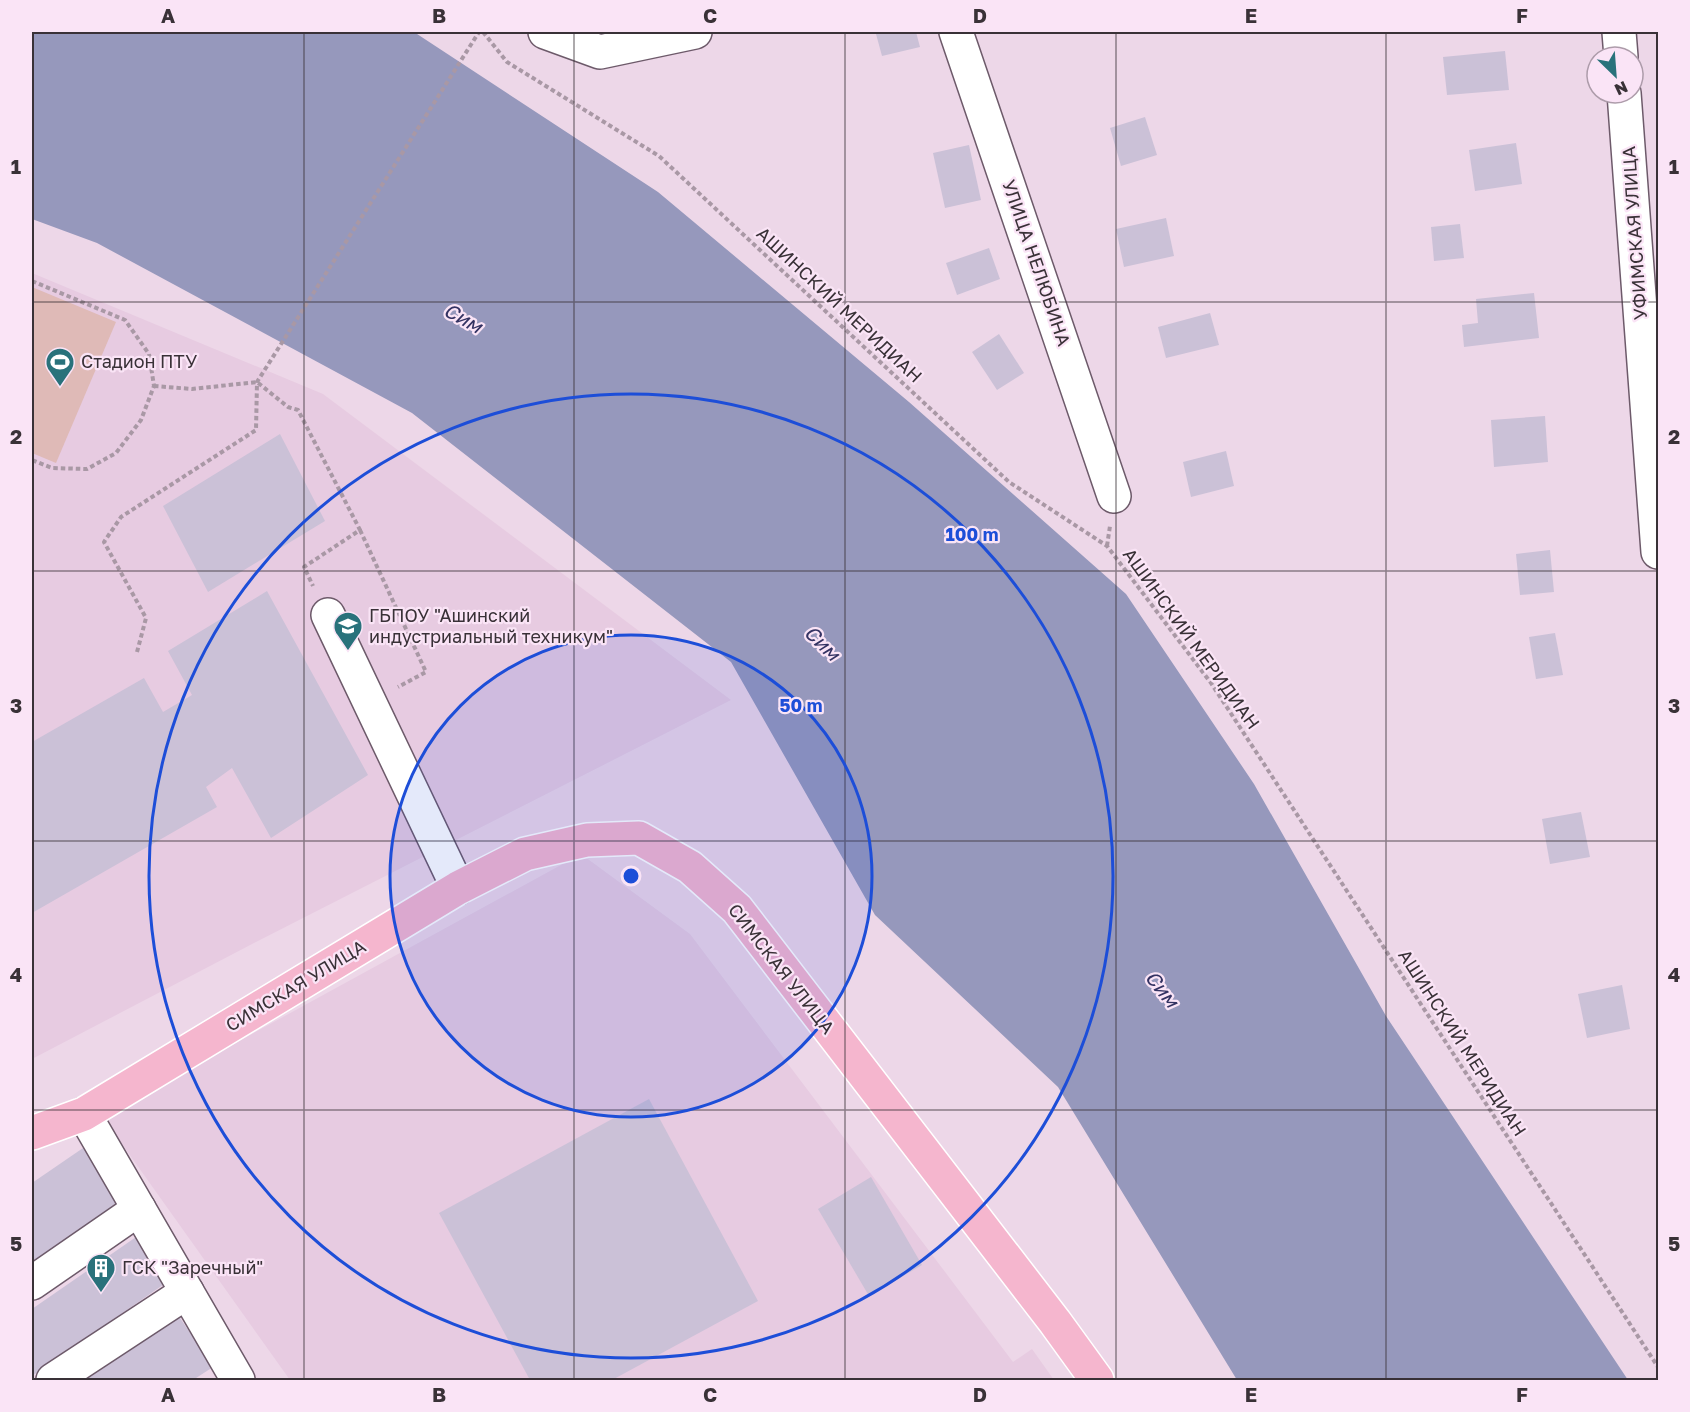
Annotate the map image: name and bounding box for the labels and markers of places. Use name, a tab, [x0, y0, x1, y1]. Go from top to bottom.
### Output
sports icon: Стадион ПТУ	[44, 346, 76, 388]
place label: Стадион ПТУ	[81, 350, 197, 372]
place label: ГБПОУ "Ашинский индустриальный техникум"	[369, 604, 613, 647]
school or university icon: ГБПОУ "Ашинский индустриальный техникум"	[332, 610, 364, 652]
centre of rings	[621, 866, 641, 886]
building icon: ГСК "Заречный"	[85, 1252, 117, 1294]
place label: ГСК "Заречный"	[122, 1256, 263, 1278]

